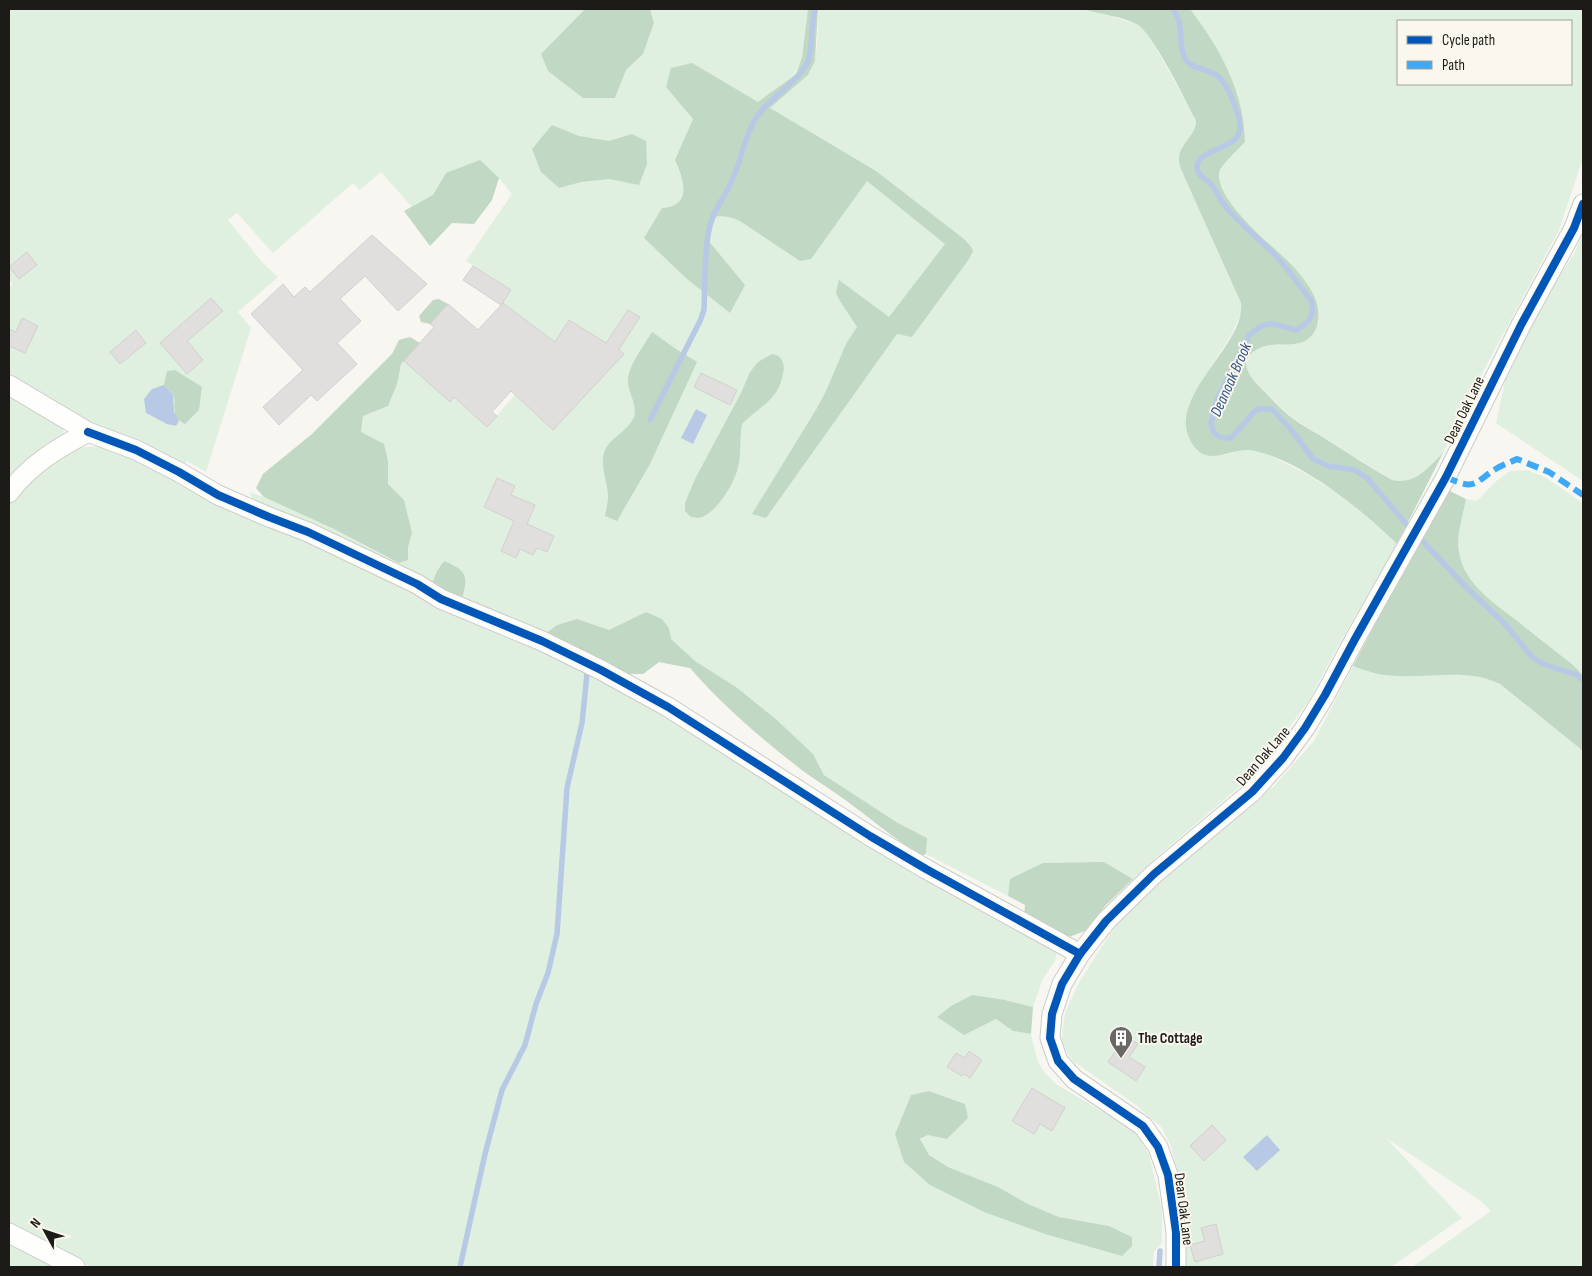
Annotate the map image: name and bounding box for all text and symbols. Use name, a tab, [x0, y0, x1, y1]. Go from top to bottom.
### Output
legend	[1397, 20, 1572, 85]
text: Cycle path	[1442, 31, 1495, 50]
text: Path	[1442, 56, 1465, 75]
water label: Deanoak Brook	[1207, 339, 1256, 419]
street label: Dean Oak Lane	[1440, 373, 1489, 447]
street label: Dean Oak Lane	[1232, 723, 1294, 790]
building icon: The Cottage	[1108, 1025, 1134, 1059]
place label: The Cottage	[1138, 1029, 1203, 1048]
street label: Dean Oak Lane	[1170, 1172, 1197, 1246]
north arrow	[20, 1206, 70, 1256]
text: N	[27, 1215, 44, 1231]

